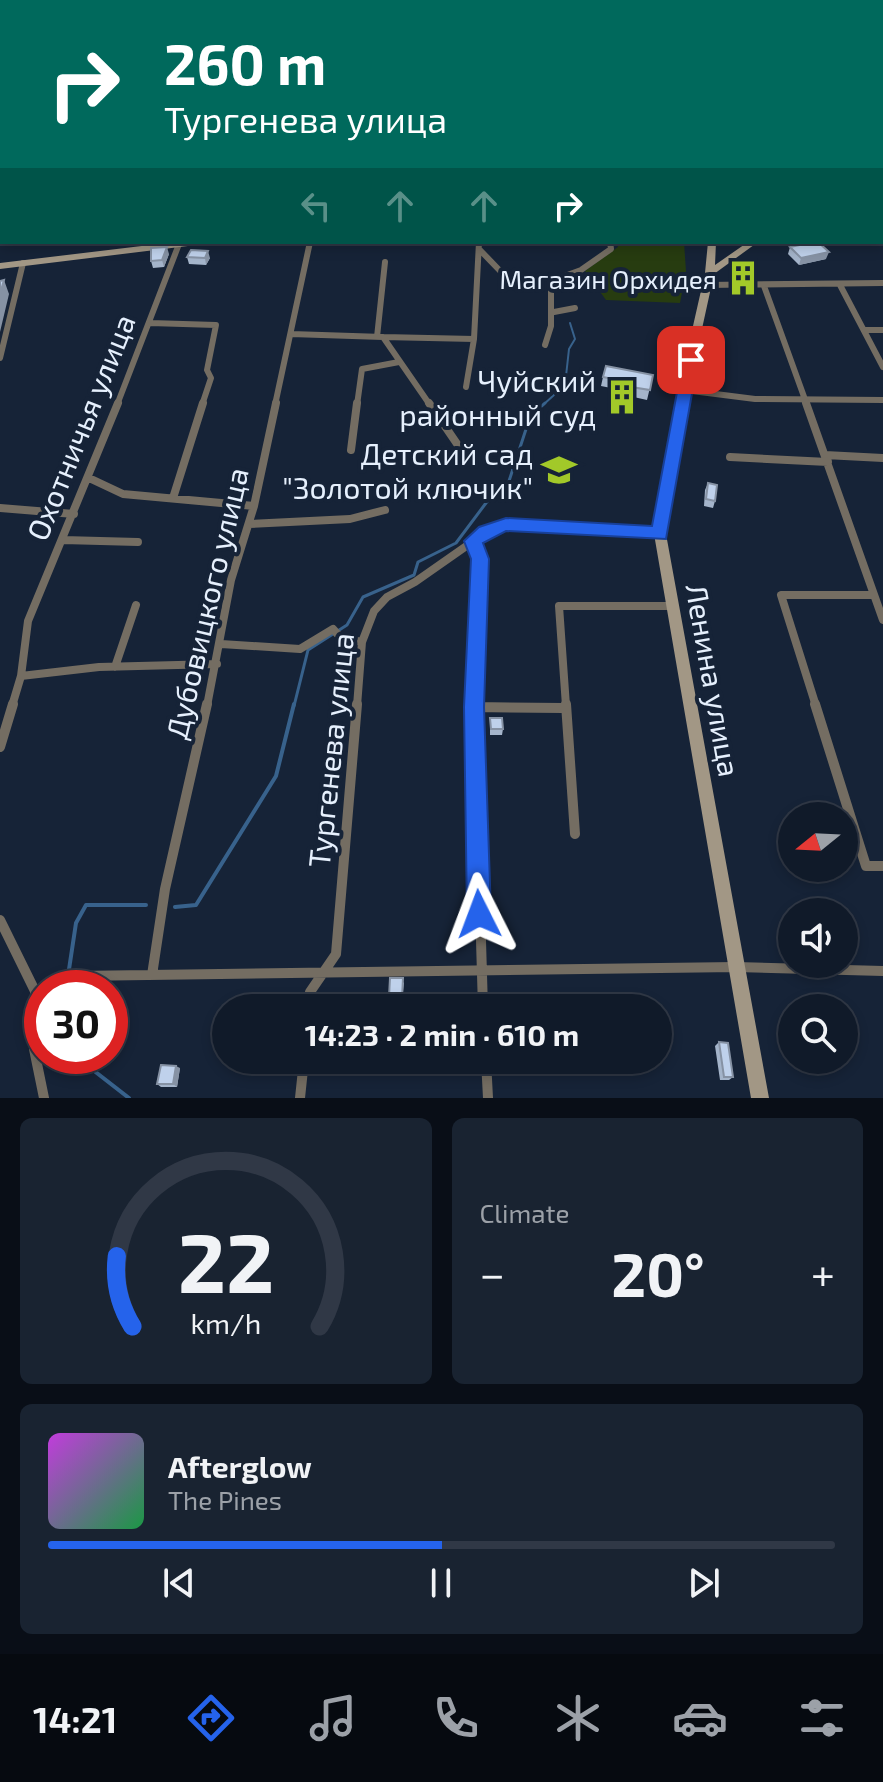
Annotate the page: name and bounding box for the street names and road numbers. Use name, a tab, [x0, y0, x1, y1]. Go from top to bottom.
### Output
street label: Охотничья улица	[18, 309, 143, 546]
street label: Дубовицкого улица	[157, 464, 256, 742]
street label: Ленина улица	[678, 581, 749, 779]
street label: Тургенева улица	[300, 631, 361, 869]

